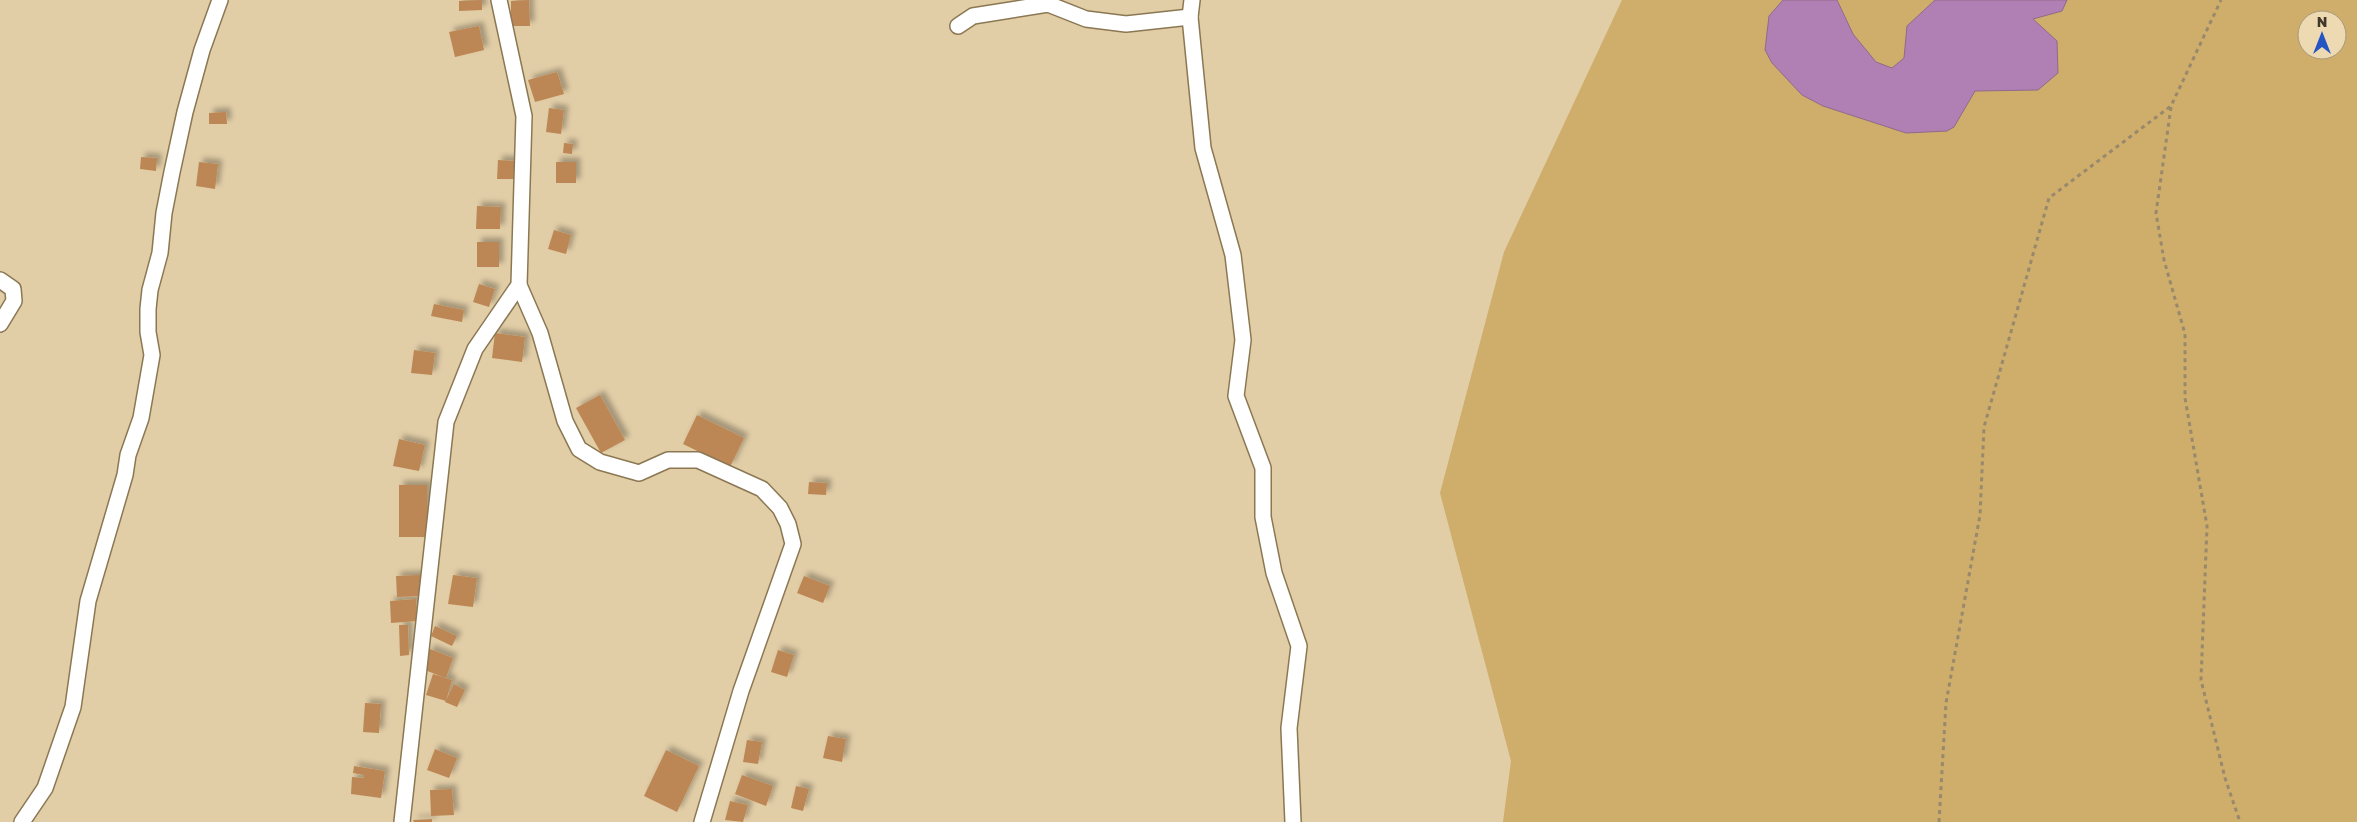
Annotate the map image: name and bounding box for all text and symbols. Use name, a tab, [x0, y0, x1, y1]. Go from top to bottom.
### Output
north arrow	[2297, 10, 2347, 60]
text: N	[2317, 13, 2327, 30]

